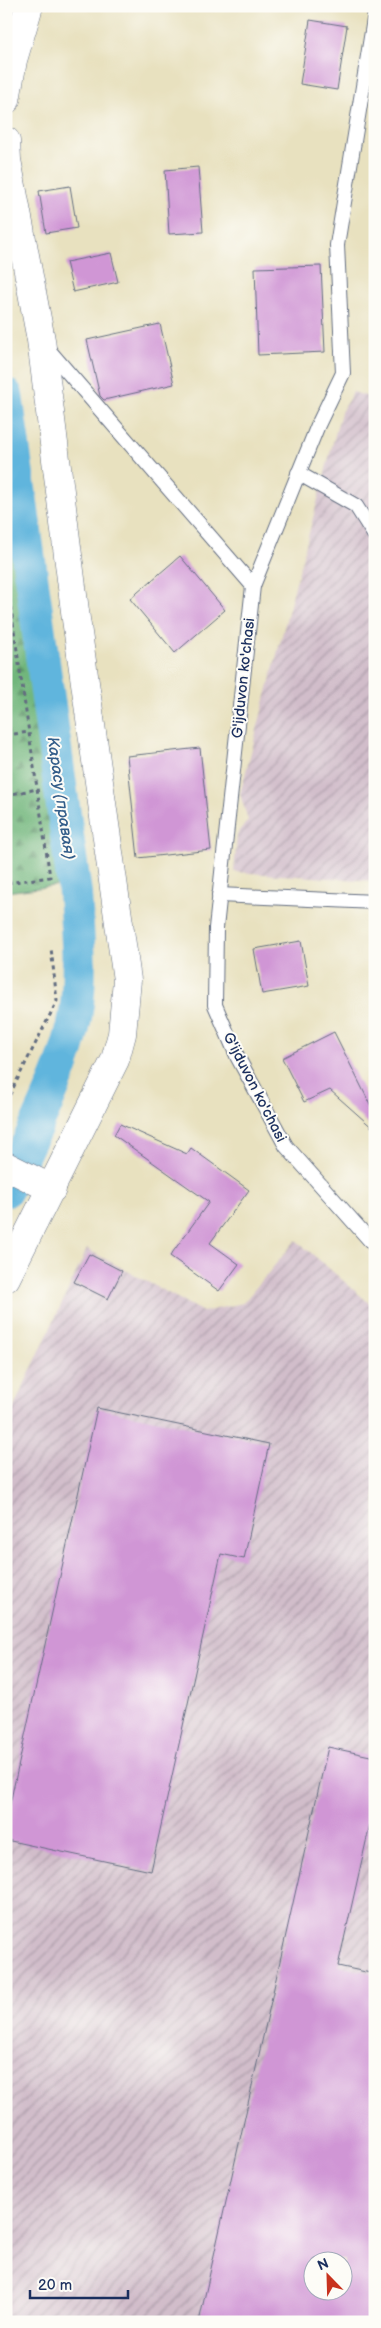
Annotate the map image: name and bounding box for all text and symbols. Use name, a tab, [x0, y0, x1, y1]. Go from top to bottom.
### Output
street label: G'ijduvon ko'chasi	[228, 617, 259, 739]
water label: Карасу (правая)	[42, 735, 79, 861]
street label: G'ijduvon ko'chasi	[219, 1029, 290, 1145]
north arrow	[304, 2250, 354, 2300]
text: N	[315, 2255, 331, 2274]
scale bar	[30, 2268, 128, 2300]
text: 20 m	[38, 2276, 72, 2295]

